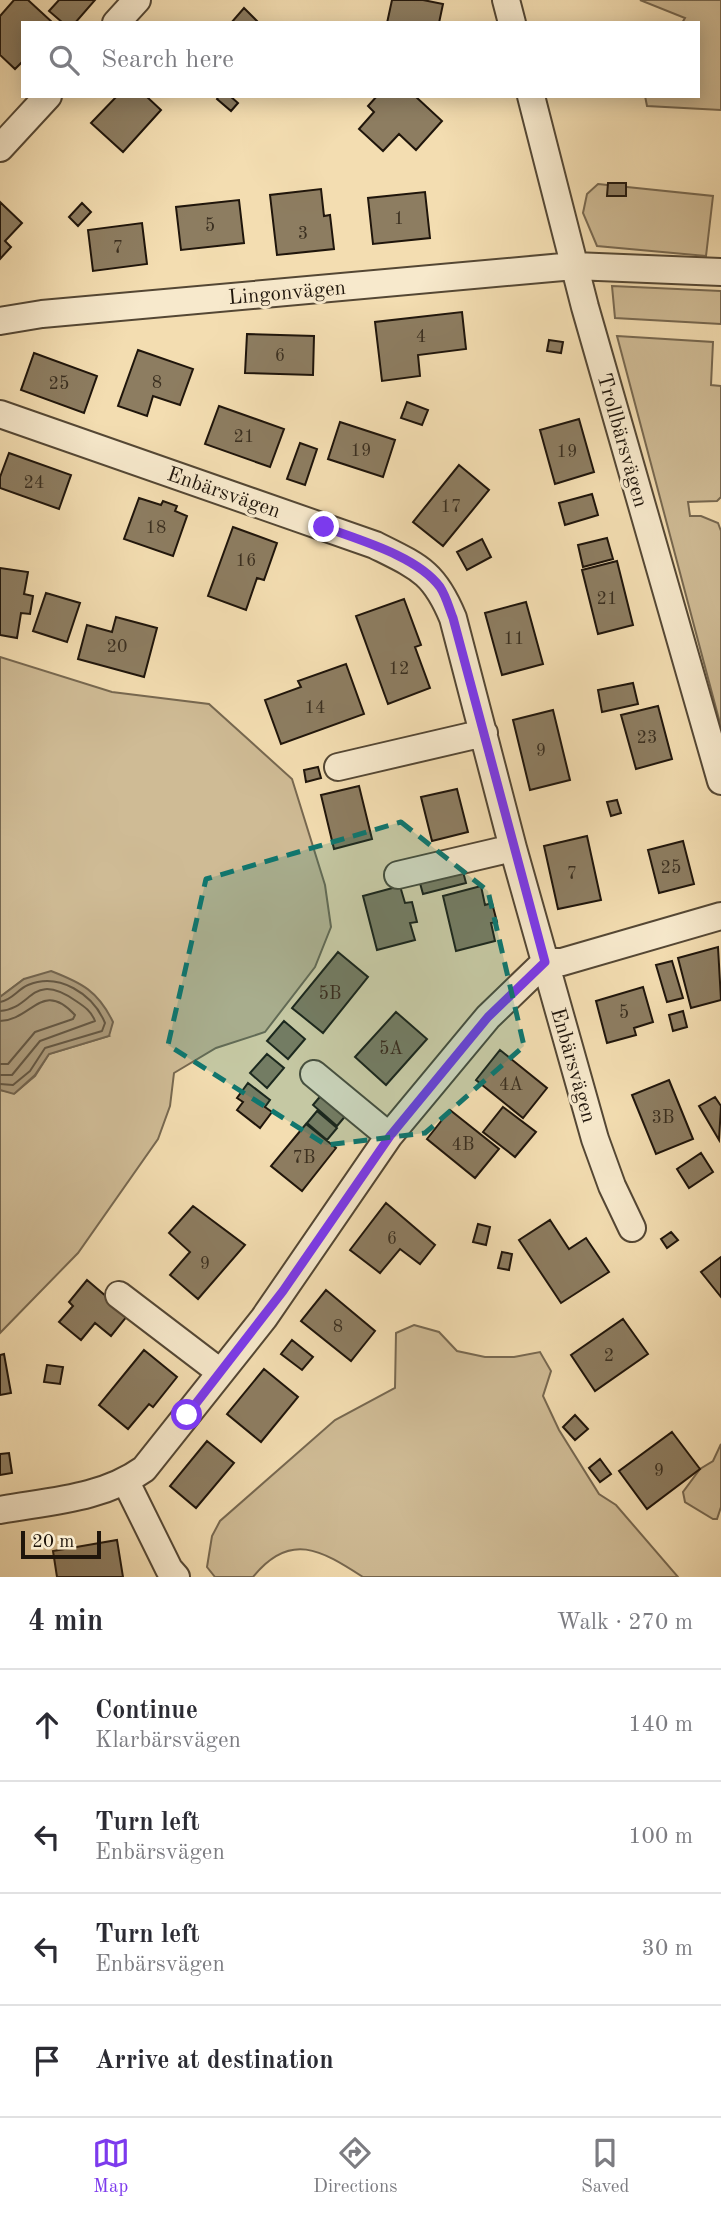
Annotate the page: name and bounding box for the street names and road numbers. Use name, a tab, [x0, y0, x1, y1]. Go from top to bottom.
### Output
street label: Lingonvägen	[227, 278, 347, 309]
street label: Trollbärsvägen	[592, 371, 651, 510]
street label: Enbärsvägen	[164, 464, 283, 523]
street label: Enbärsvägen	[546, 1006, 599, 1125]

